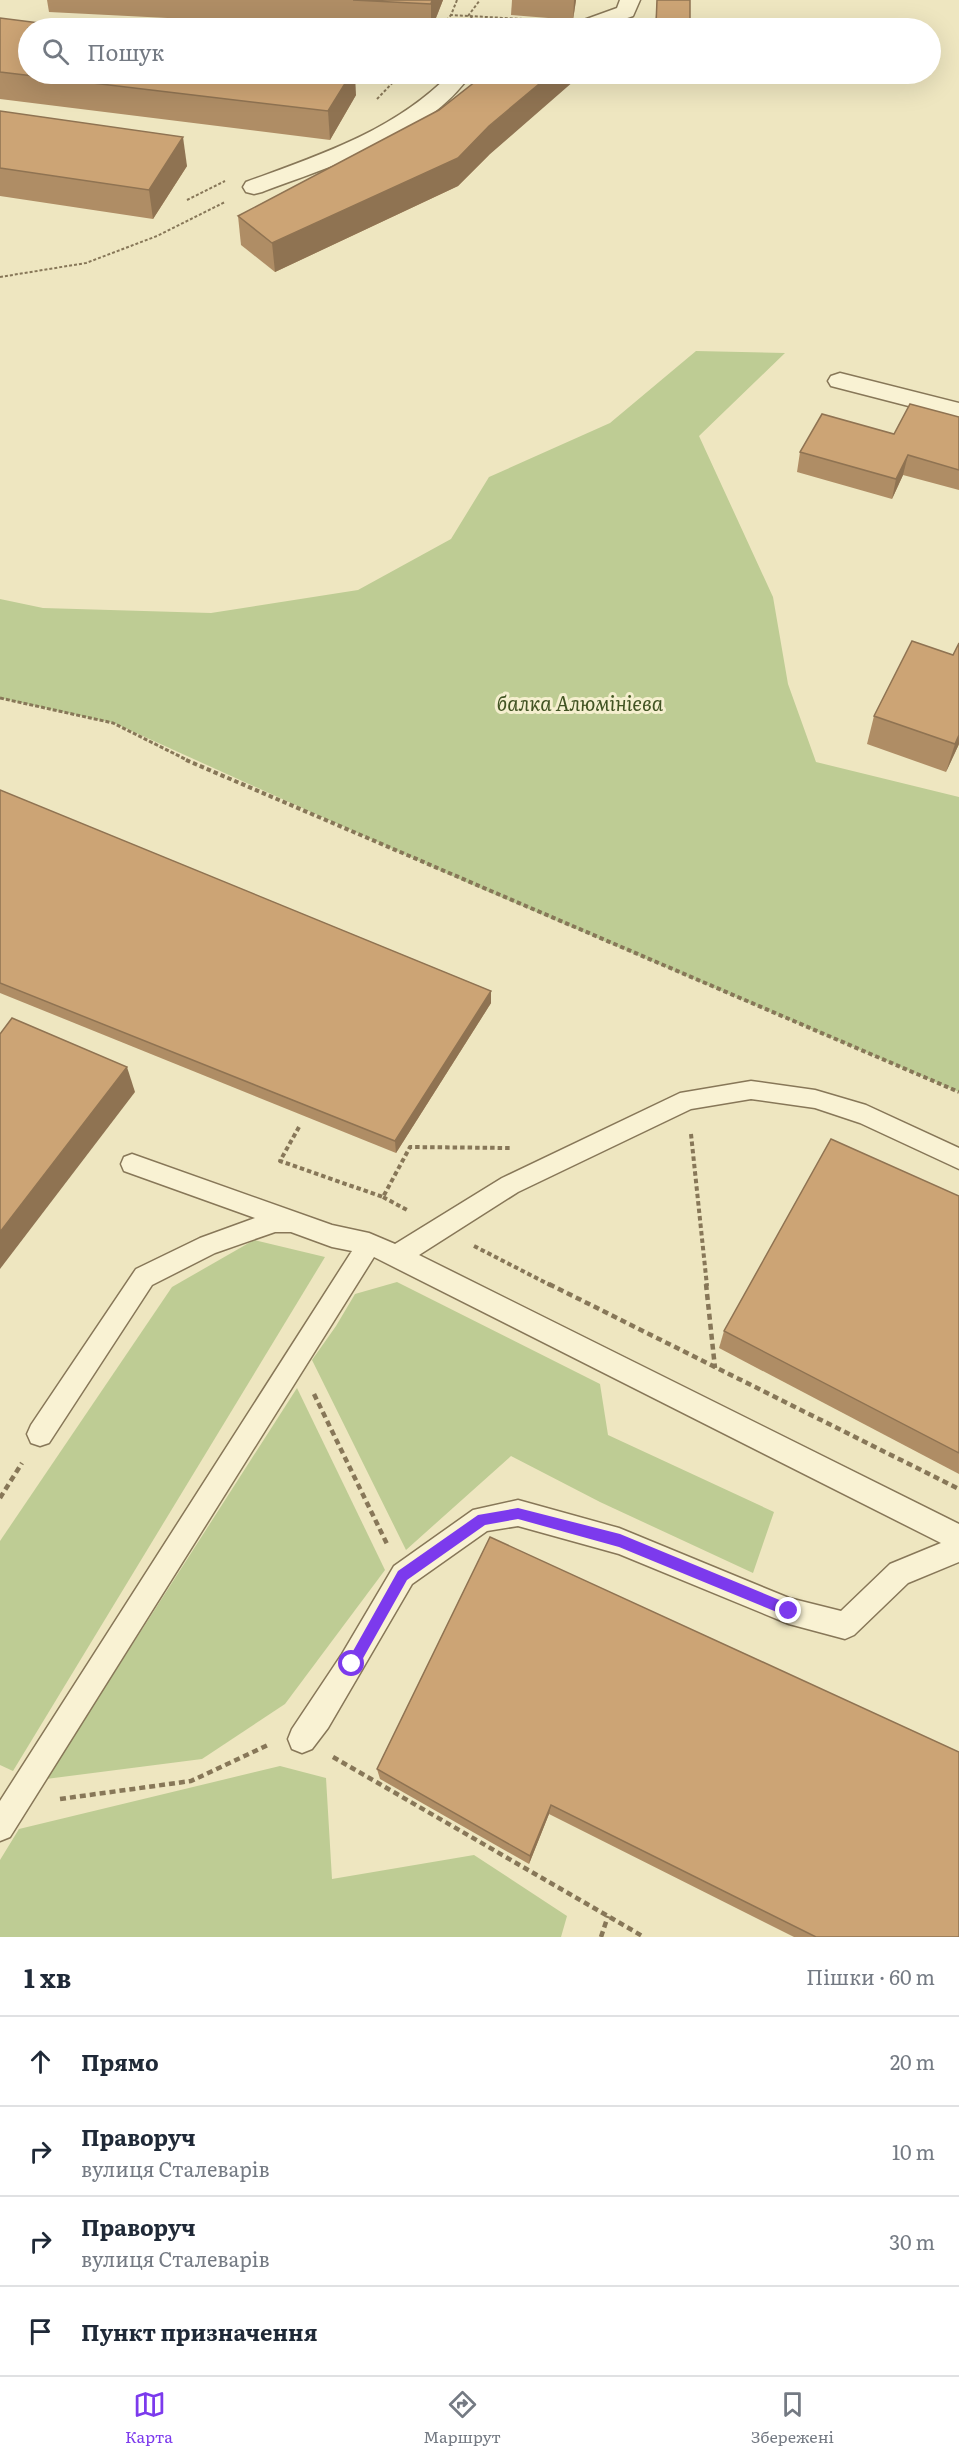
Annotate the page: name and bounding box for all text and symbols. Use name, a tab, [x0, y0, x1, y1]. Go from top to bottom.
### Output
search box	[18, 18, 941, 84]
icon: search	[39, 35, 72, 68]
text: Пошук	[87, 35, 164, 68]
park label: балка Алюмінієва	[497, 687, 664, 717]
route end	[775, 1597, 801, 1623]
route start	[338, 1650, 364, 1676]
text: 1 хв	[24, 1957, 71, 1996]
text: Пішки · 60 m	[806, 1961, 935, 1991]
icon: ahead	[24, 2045, 57, 2078]
text: Прямо	[81, 2045, 159, 2078]
text: 20 m	[890, 2046, 935, 2076]
text: Праворуч	[81, 2120, 196, 2153]
icon: right	[24, 2135, 57, 2168]
text: 10 m	[892, 2136, 935, 2166]
text: вулиця Сталеварів	[81, 2153, 270, 2183]
text: Праворуч	[81, 2210, 196, 2243]
icon: right	[24, 2225, 57, 2258]
text: 30 m	[889, 2226, 935, 2256]
text: вулиця Сталеварів	[81, 2243, 270, 2273]
icon: arrive	[24, 2315, 57, 2348]
text: Пункт призначення	[81, 2315, 318, 2348]
tab: Карта	[125, 2388, 173, 2448]
tab: Маршрут	[423, 2388, 501, 2448]
tab: Збережені	[751, 2388, 834, 2448]

